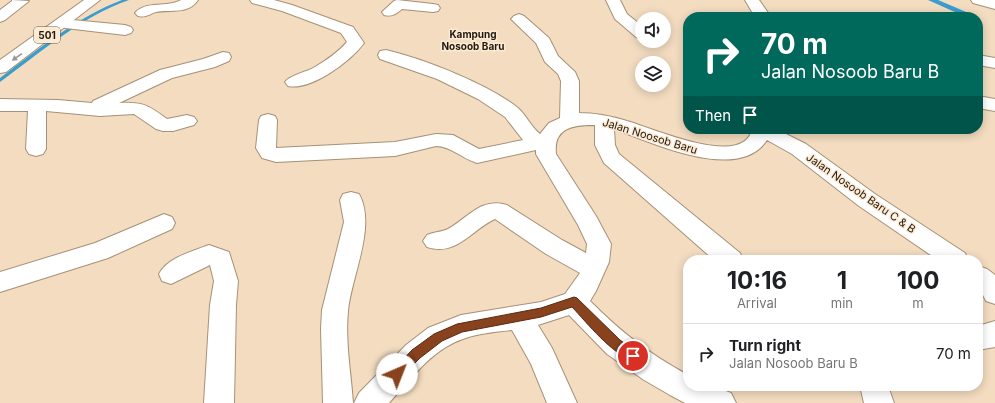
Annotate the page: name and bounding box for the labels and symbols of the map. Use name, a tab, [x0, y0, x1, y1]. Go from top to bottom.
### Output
road number: 501	[34, 27, 60, 43]
district label: Kampung Nosoob Baru	[441, 28, 505, 52]
one-way arrow	[11, 53, 22, 61]
street label: Jalan Noosob Baru	[601, 115, 699, 157]
street label: Jalan Nosoob Baru C & B	[804, 150, 918, 236]
pin	[616, 339, 650, 373]
position arrow	[376, 353, 418, 395]

